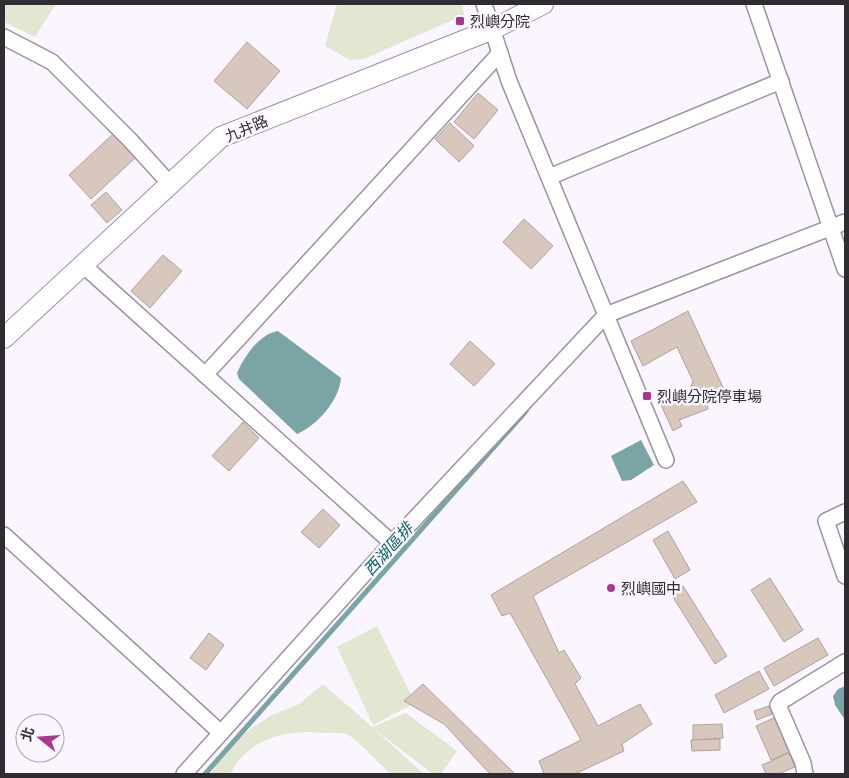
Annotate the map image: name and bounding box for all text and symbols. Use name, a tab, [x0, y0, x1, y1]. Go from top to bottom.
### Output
place label: 烈嶼分院	[470, 11, 530, 31]
marker: 烈嶼分院	[454, 15, 466, 27]
street label: 九井路	[221, 110, 271, 146]
place label: 烈嶼分院停車場	[657, 386, 762, 406]
marker: 烈嶼分院停車場	[641, 390, 653, 402]
water label: 西湖區排	[358, 516, 419, 580]
place label: 烈嶼國中	[621, 578, 681, 598]
marker: 烈嶼國中	[605, 582, 617, 594]
north arrow	[15, 713, 65, 763]
text: 北	[16, 725, 38, 744]

